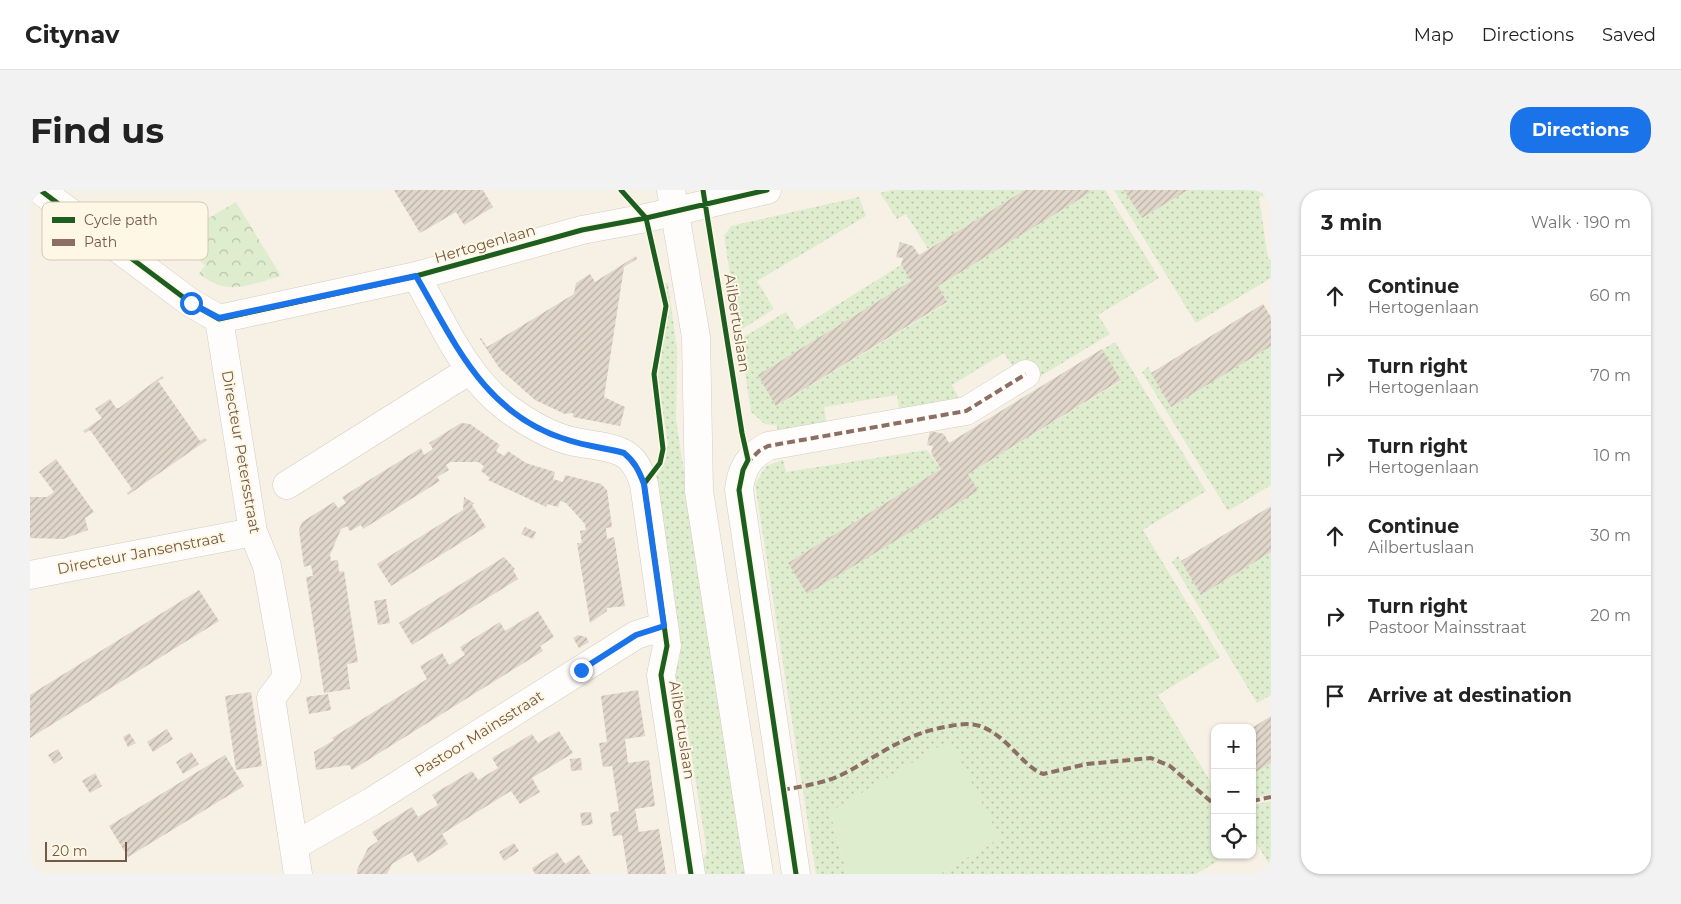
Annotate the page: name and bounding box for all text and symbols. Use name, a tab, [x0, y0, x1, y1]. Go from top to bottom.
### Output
text: Citynav	[25, 20, 119, 49]
text: Map	[1414, 24, 1454, 46]
text: Directions	[1482, 24, 1574, 46]
text: Saved	[1602, 24, 1656, 46]
button: Directions	[1510, 107, 1651, 153]
text: Find us	[30, 109, 164, 152]
legend	[42, 202, 208, 260]
text: 3 min	[1321, 210, 1382, 235]
text: Cycle path	[84, 211, 158, 229]
text: Walk · 190 m	[1531, 213, 1631, 232]
street label: Hertogenlaan	[432, 220, 537, 267]
text: Path	[84, 233, 117, 251]
street label: Ailbertuslaan	[720, 272, 755, 374]
text: Continue	[1368, 275, 1459, 298]
icon: ahead	[1321, 282, 1349, 310]
text: 60 m	[1589, 286, 1631, 305]
route start	[180, 292, 203, 315]
text: Hertogenlaan	[1368, 298, 1479, 317]
text: Turn right	[1368, 355, 1468, 378]
icon: right	[1321, 362, 1349, 390]
text: 70 m	[1590, 366, 1631, 385]
street label: Directeur Petersstraat	[218, 369, 265, 535]
text: Hertogenlaan	[1368, 378, 1479, 397]
text: Turn right	[1368, 435, 1468, 458]
icon: right	[1321, 442, 1349, 470]
text: 10 m	[1593, 446, 1631, 465]
text: Hertogenlaan	[1368, 458, 1479, 477]
text: Continue	[1368, 515, 1459, 538]
icon: ahead	[1321, 522, 1349, 550]
text: 30 m	[1590, 526, 1631, 545]
street label: Directeur Jansenstraat	[55, 527, 226, 578]
text: Ailbertuslaan	[1368, 538, 1474, 557]
text: Turn right	[1368, 595, 1468, 618]
icon: right	[1321, 602, 1349, 630]
text: 20 m	[1590, 606, 1631, 625]
text: Pastoor Mainsstraat	[1368, 618, 1526, 637]
route end	[570, 659, 593, 682]
street label: Ailbertuslaan	[665, 679, 700, 781]
icon: arrive	[1321, 682, 1349, 710]
text: Arrive at destination	[1368, 684, 1572, 707]
street label: Pastoor Mainsstraat	[411, 686, 547, 781]
map controls	[1211, 724, 1256, 859]
button: +	[1211, 724, 1256, 769]
button: −	[1211, 769, 1256, 814]
button: locate	[1211, 814, 1256, 859]
scale bar	[45, 839, 128, 862]
text: 20 m	[52, 842, 88, 860]

